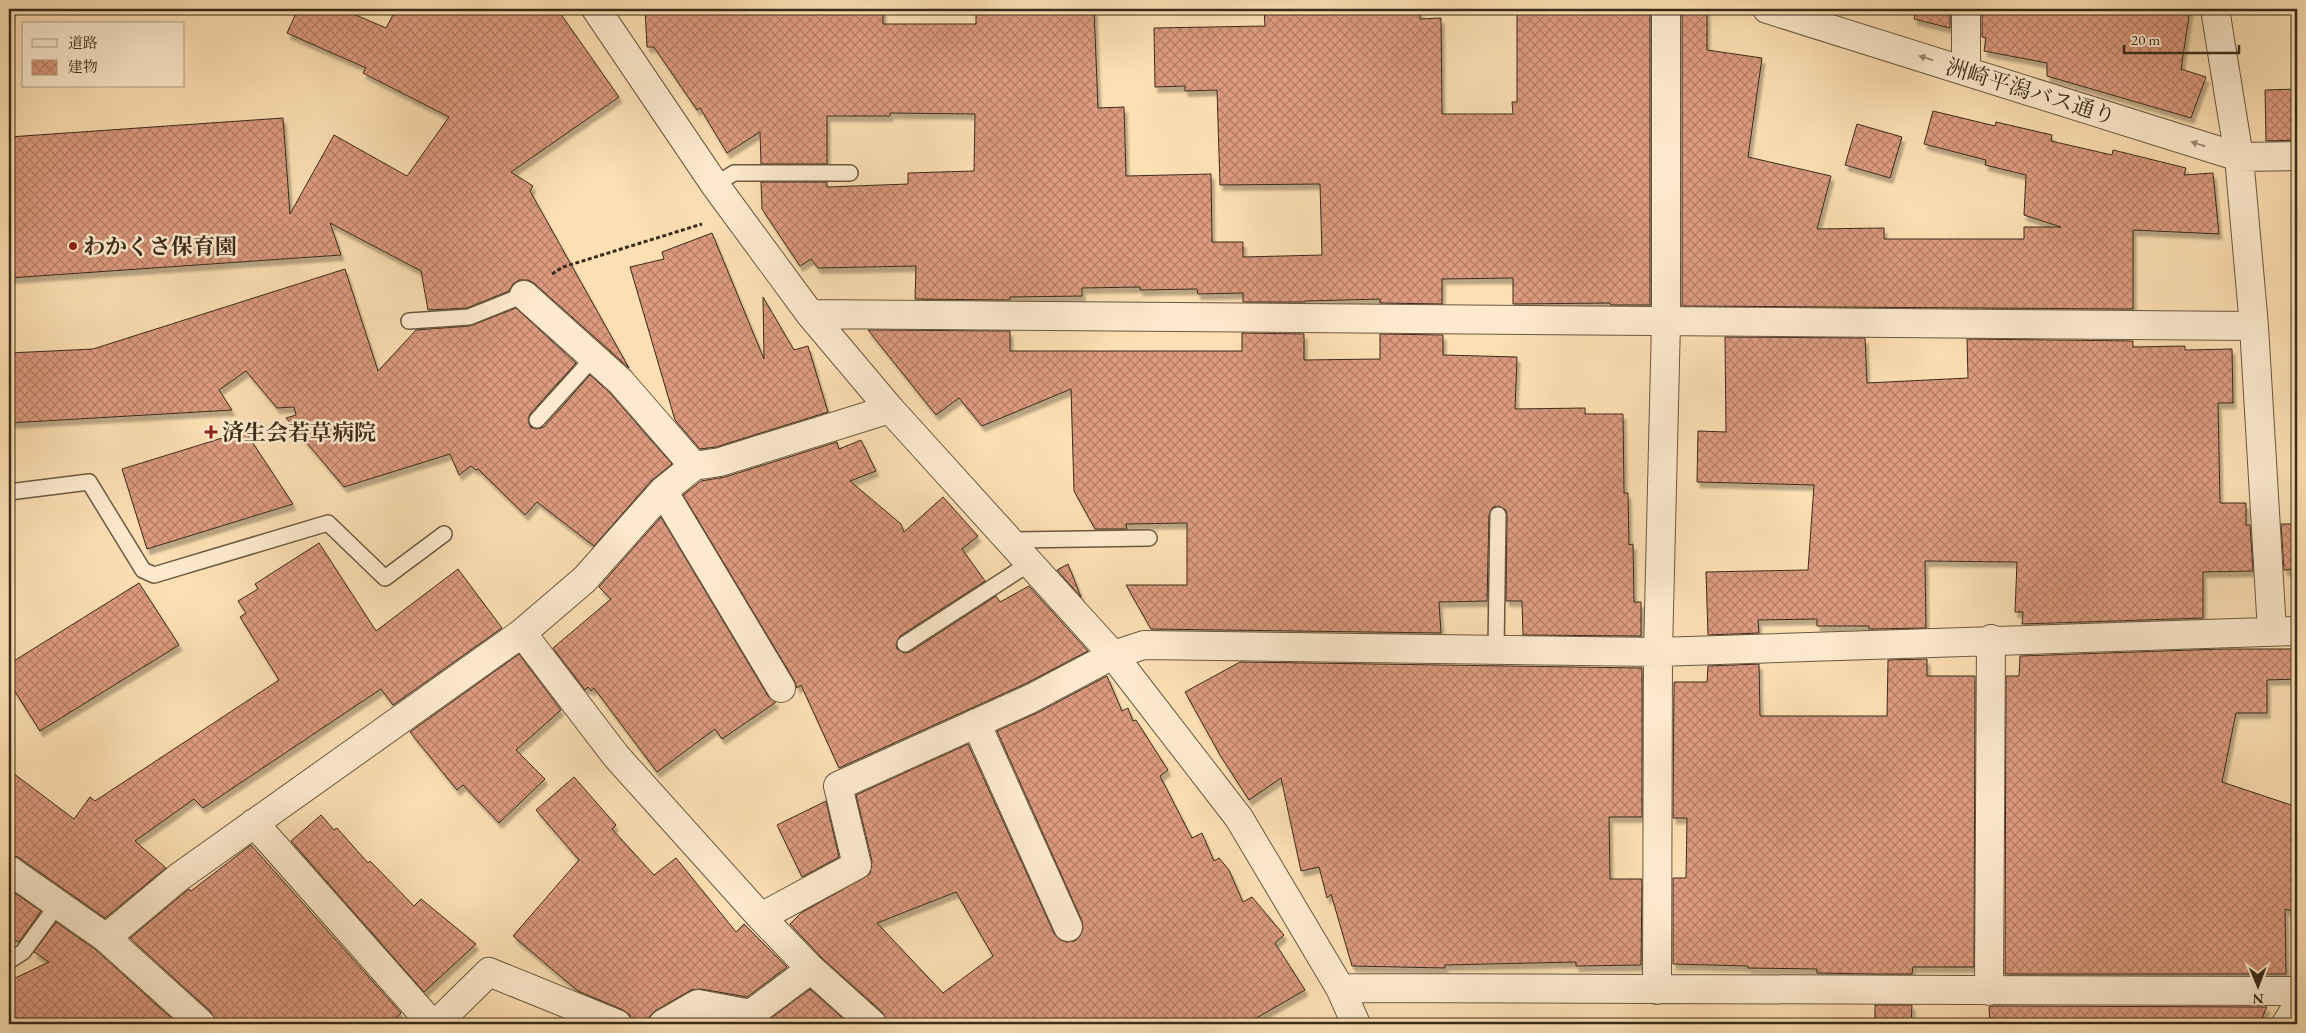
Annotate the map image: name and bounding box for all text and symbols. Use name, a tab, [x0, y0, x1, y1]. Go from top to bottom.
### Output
legend	[22, 22, 185, 88]
scale bar	[2124, 22, 2238, 54]
text: 20 m	[2131, 30, 2160, 49]
text: 道路	[68, 33, 98, 52]
street label: 洲崎平潟バス通り	[1942, 52, 2119, 131]
one-way arrow	[1919, 54, 1934, 62]
text: 建物	[68, 57, 98, 76]
one-way arrow	[2190, 140, 2205, 148]
place label: わかくさ保育園	[83, 232, 237, 261]
marker: わかくさ保育園	[67, 240, 79, 252]
place label: 済生会若草病院	[222, 418, 376, 447]
marker: 済生会若草病院	[204, 425, 218, 439]
north arrow	[2234, 960, 2284, 1010]
text: N	[2252, 990, 2264, 1008]

